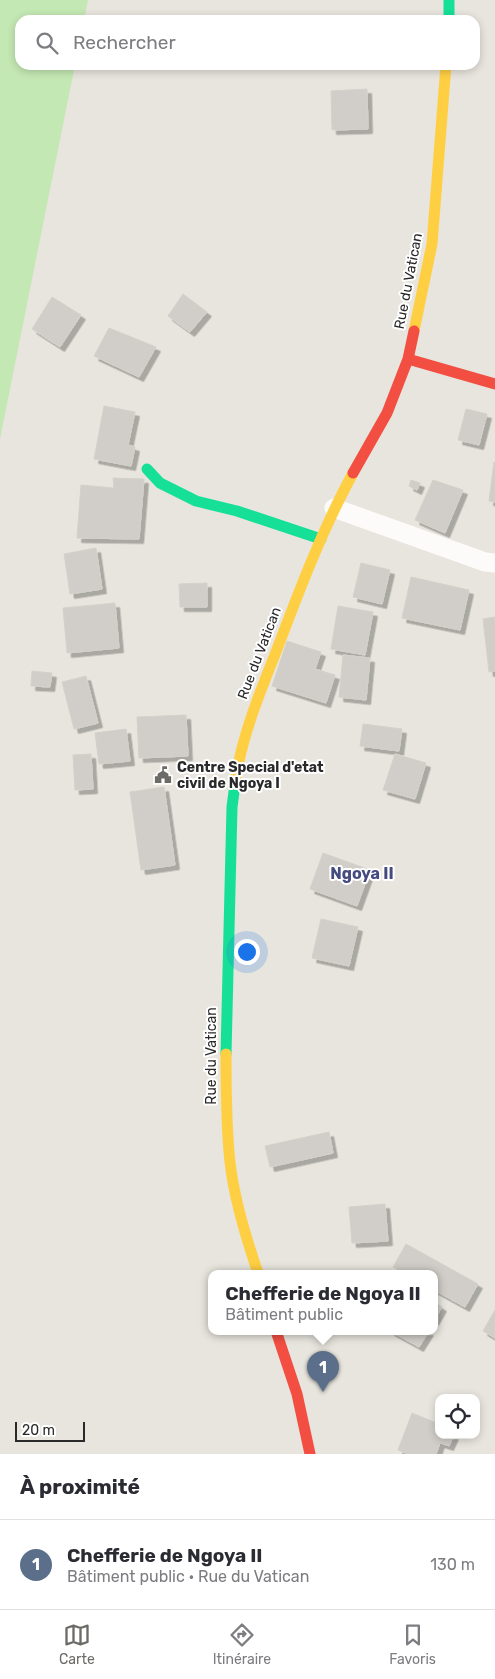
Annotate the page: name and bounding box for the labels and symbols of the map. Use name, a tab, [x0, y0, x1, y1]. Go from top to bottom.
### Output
street label: Rue du Vatican	[391, 232, 426, 331]
street label: Rue du Vatican	[234, 605, 285, 702]
place label: Centre Special d'etat civil de Ngoya I	[177, 759, 324, 792]
public building icon: Centre Special d'etat civil de Ngoya I	[153, 765, 173, 785]
district label: Ngoya II	[330, 864, 394, 883]
your location	[234, 939, 260, 965]
street label: Rue du Vatican	[203, 1007, 220, 1105]
pin: 1	[307, 1351, 339, 1392]
scale bar	[15, 1419, 85, 1442]

